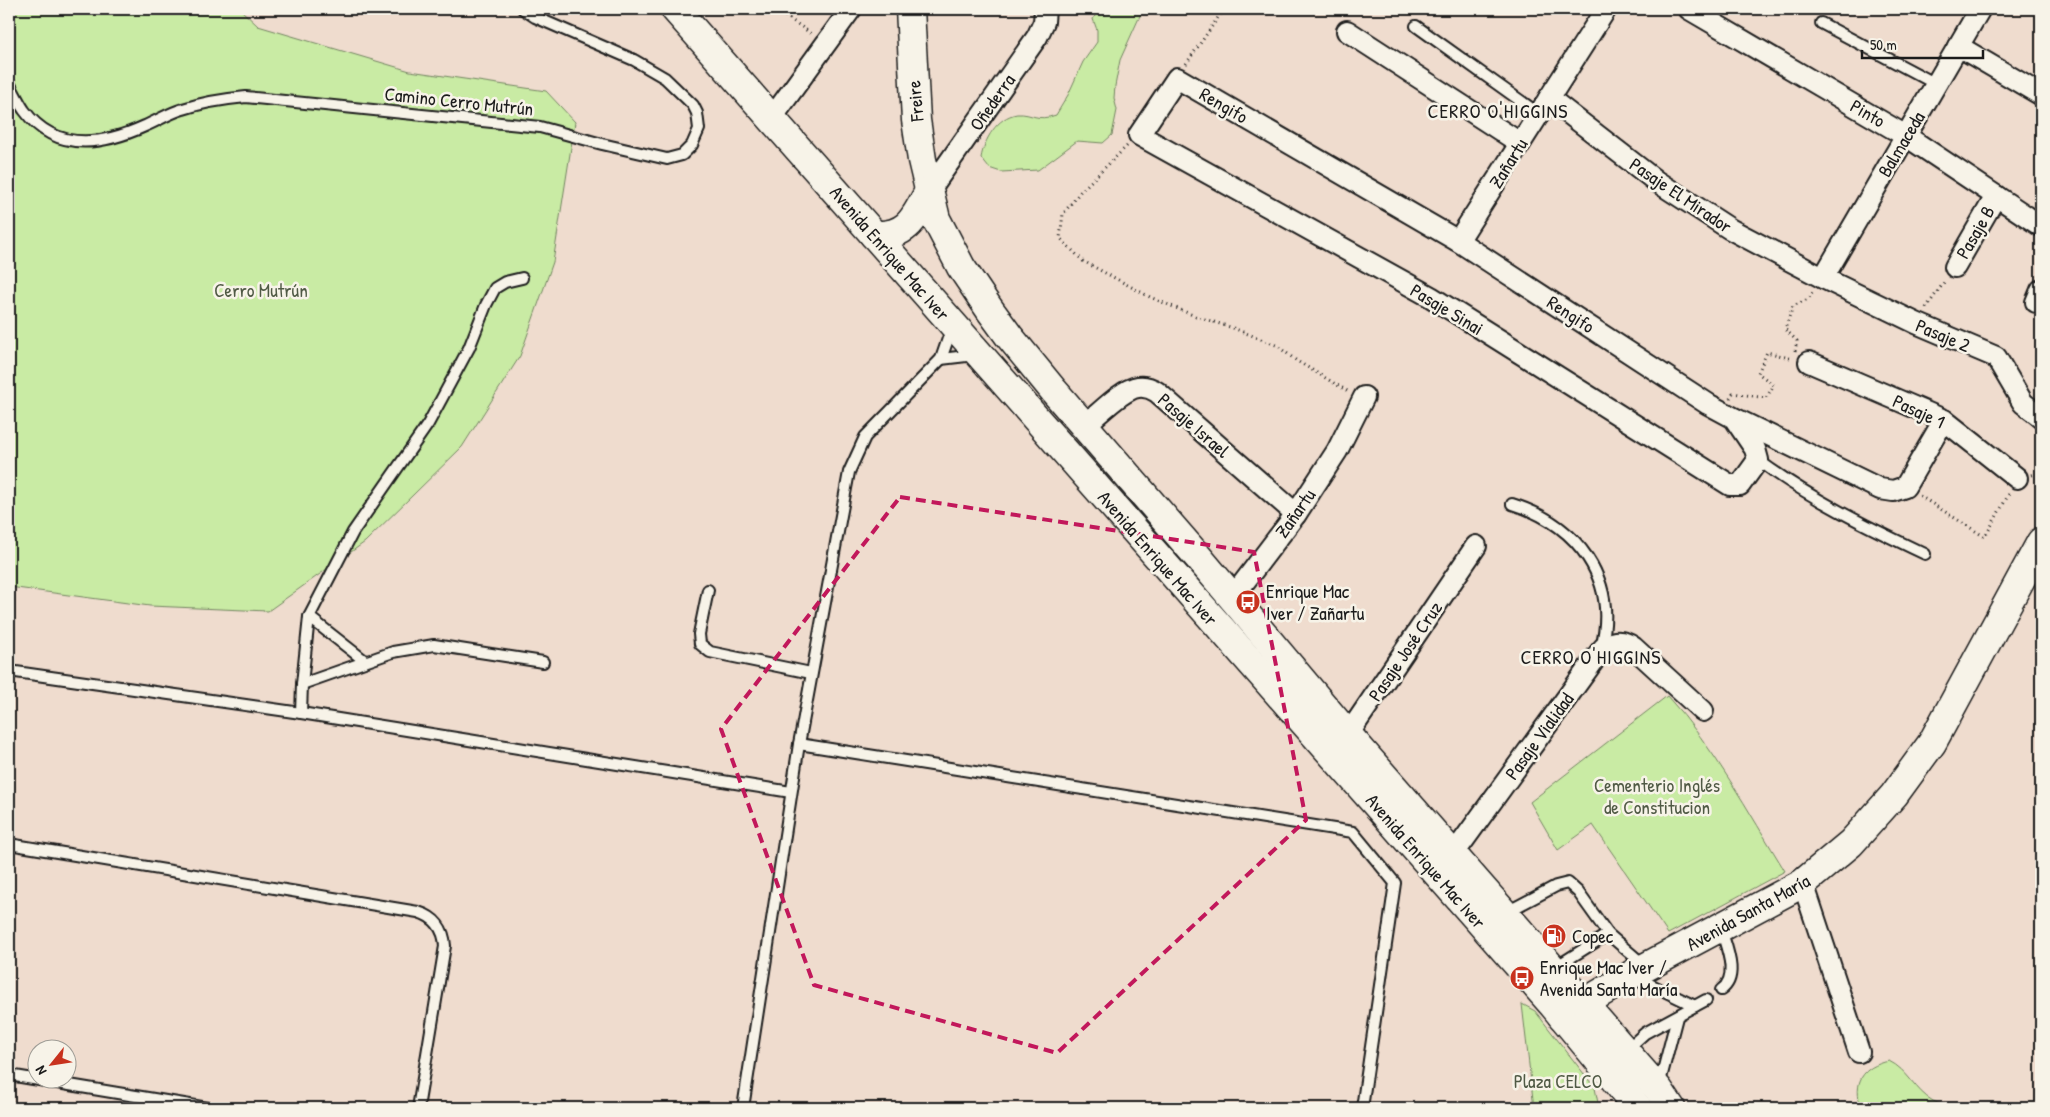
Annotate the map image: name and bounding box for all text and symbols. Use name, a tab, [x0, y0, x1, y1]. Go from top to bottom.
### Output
scale bar	[1862, 28, 1984, 60]
text: 50 m	[1870, 34, 1897, 55]
street label: Oñederra	[963, 68, 1021, 136]
street label: Freire	[900, 79, 930, 124]
street label: Camino Cerro Mutrún	[383, 80, 535, 122]
street label: Rengifo	[1195, 81, 1253, 129]
street label: Pinto	[1846, 93, 1890, 133]
district label: CERRO O'HIGGINS	[1428, 97, 1568, 124]
street label: Balmaceda	[1871, 106, 1931, 182]
street label: Zañartu	[1483, 133, 1534, 193]
street label: Pasaje El Mirador	[1625, 151, 1738, 239]
street label: Avenida Enrique Mac Iver	[824, 180, 956, 327]
street label: Pasaje B	[1949, 201, 2001, 263]
park label: Cerro Mutrún	[214, 277, 308, 303]
street label: Pasaje Sinai	[1406, 277, 1488, 341]
street label: Rengifo	[1542, 289, 1600, 339]
street label: Pasaje 2	[1912, 312, 1974, 358]
street label: Pasaje Israel	[1153, 387, 1236, 464]
street label: Pasaje 1	[1889, 388, 1949, 434]
street label: Zañartu	[1269, 483, 1322, 543]
street label: Avenida Enrique Mac Iver	[1092, 485, 1224, 632]
place label: Enrique Mac Iver / Zañartu	[1266, 578, 1365, 626]
bus stop icon: Enrique Mac Iver / Zañartu	[1235, 589, 1261, 615]
street label: Pasaje José Cruz	[1362, 596, 1448, 706]
district label: CERRO O'HIGGINS	[1521, 643, 1661, 670]
street label: Pasaje Vialidad	[1499, 687, 1580, 785]
park label: Cementerio Inglés de Constitucion	[1594, 772, 1720, 820]
street label: Avenida Enrique Mac Iver	[1360, 788, 1492, 935]
street label: Avenida Santa María	[1682, 867, 1815, 957]
fuel station icon: Copec	[1541, 923, 1567, 949]
place label: Copec	[1572, 923, 1614, 949]
place label: Enrique Mac Iver / Avenida Santa María	[1540, 954, 1678, 1002]
bus stop icon: Enrique Mac Iver / Avenida Santa María	[1509, 965, 1535, 991]
north arrow	[28, 1040, 78, 1090]
text: N	[30, 1062, 50, 1079]
park label: Plaza CELCO	[1514, 1068, 1602, 1094]

